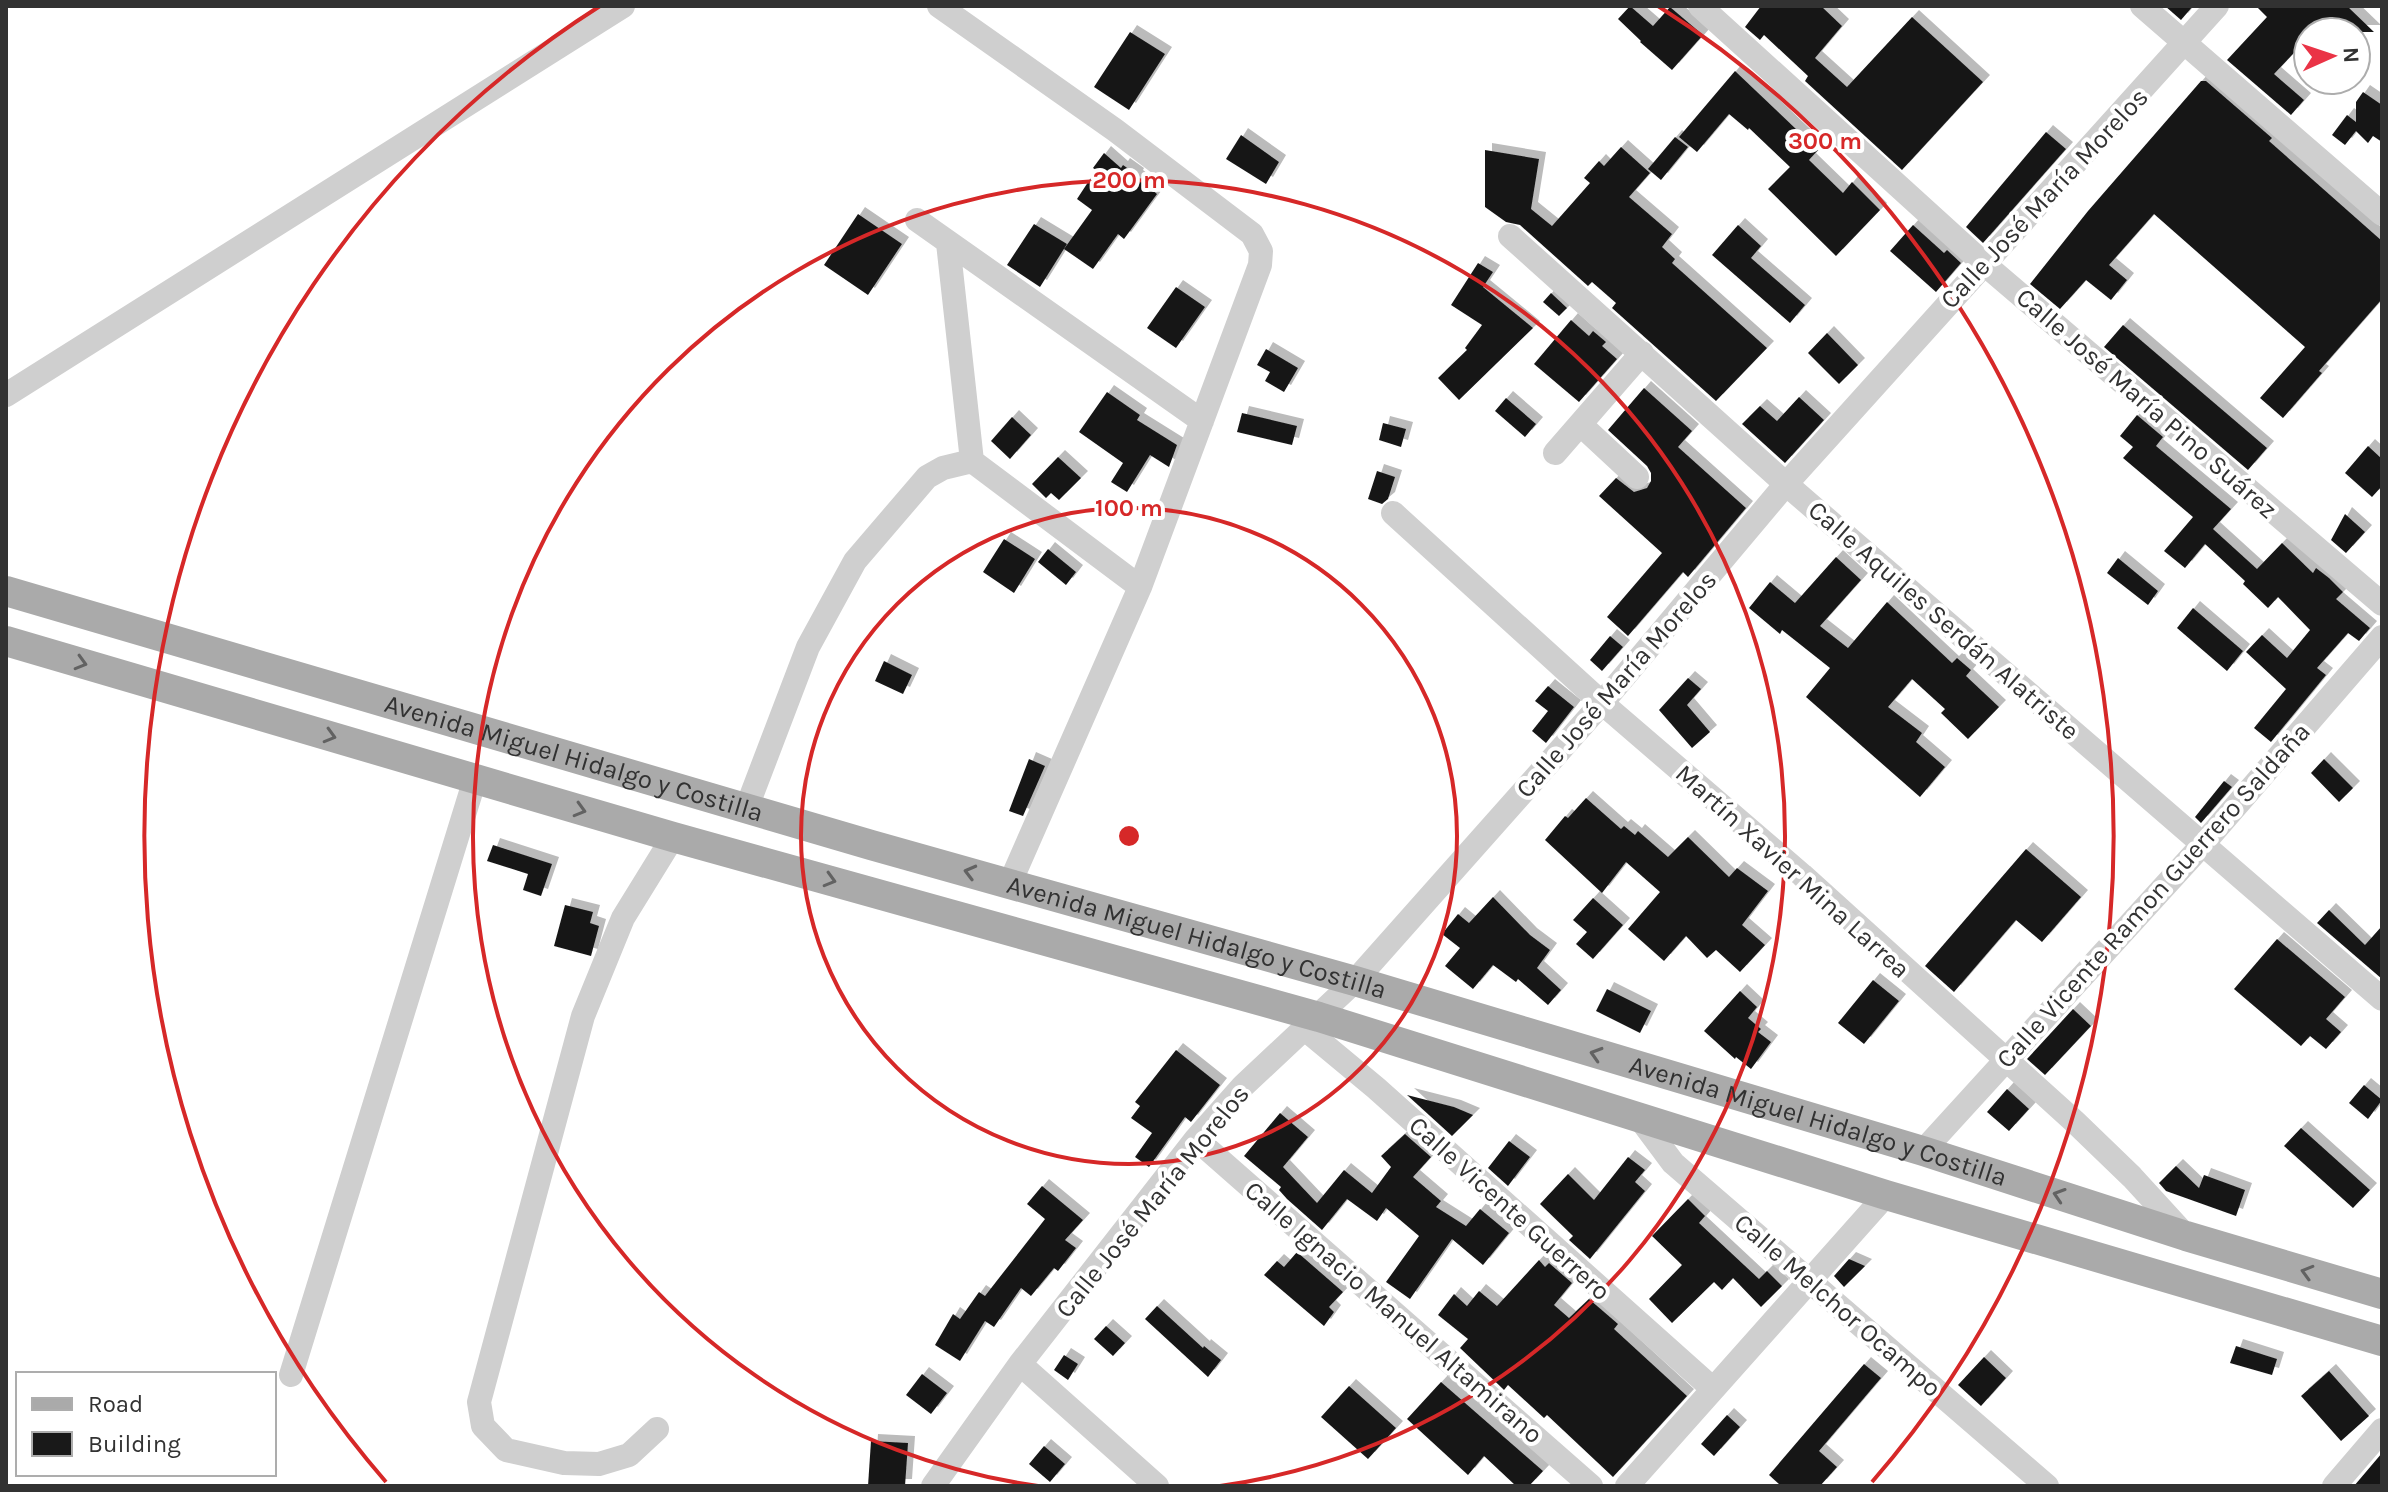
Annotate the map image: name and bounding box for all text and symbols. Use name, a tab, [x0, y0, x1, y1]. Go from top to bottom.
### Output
north arrow	[2292, 16, 2372, 96]
text: N	[2338, 46, 2364, 64]
street label: Calle José María Morelos	[1934, 82, 2155, 315]
text: 300 m	[1788, 127, 1862, 155]
text: 200 m	[1092, 166, 1166, 194]
street label: Calle José María Pino Suárez	[2010, 282, 2283, 525]
text: 100 m	[1095, 494, 1163, 522]
street label: Calle Aquiles Serdán Alatriste	[1802, 494, 2085, 746]
street label: Calle José María Morelos	[1509, 565, 1723, 804]
one-way arrow	[73, 654, 87, 670]
street label: Avenida Miguel Hidalgo y Costilla	[381, 688, 767, 829]
street label: Calle Vicente Ramon Guerrero Saldaña	[1990, 716, 2317, 1074]
one-way arrow	[323, 727, 337, 743]
street label: Martín Xavier Mina Larrea	[1669, 758, 1916, 985]
one-way arrow	[572, 800, 586, 817]
centre of rings	[1115, 822, 1143, 850]
one-way arrow	[963, 864, 977, 881]
street label: Avenida Miguel Hidalgo y Costilla	[1003, 869, 1390, 1006]
one-way arrow	[822, 871, 836, 888]
one-way arrow	[1589, 1047, 1603, 1063]
street label: Avenida Miguel Hidalgo y Costilla	[1626, 1049, 2011, 1193]
street label: Calle José María Morelos	[1049, 1079, 1256, 1324]
street label: Calle Vicente Guerrero	[1403, 1110, 1617, 1307]
street label: Calle Ignacio Manuel Altamirano	[1238, 1175, 1549, 1450]
one-way arrow	[2052, 1189, 2066, 1205]
street label: Calle Melchor Ocampo	[1728, 1207, 1948, 1404]
one-way arrow	[2301, 1265, 2315, 1281]
legend	[16, 1372, 276, 1476]
text: Road	[88, 1390, 143, 1418]
text: Building	[88, 1430, 181, 1458]

